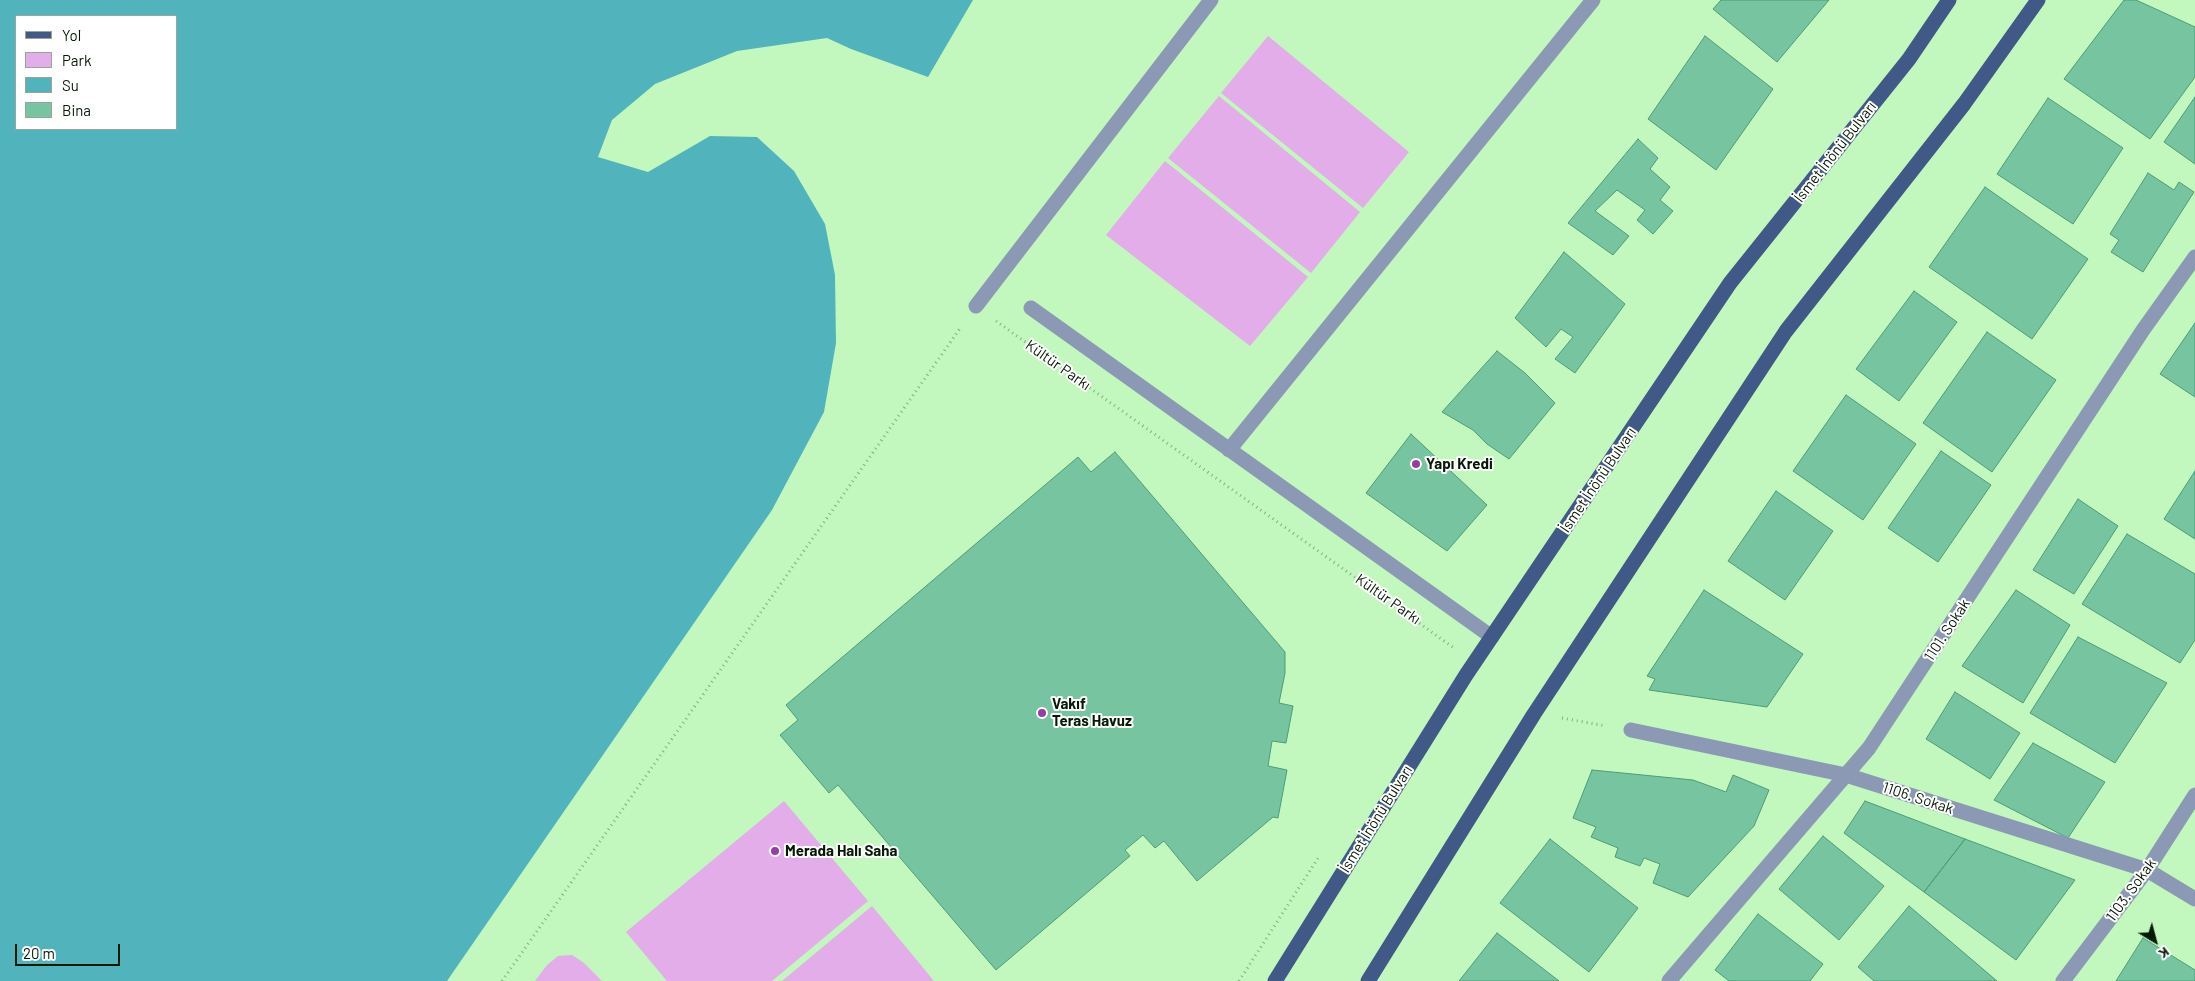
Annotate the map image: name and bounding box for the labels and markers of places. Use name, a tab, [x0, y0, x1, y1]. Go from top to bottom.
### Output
place label: Yapı Kredi	[1426, 455, 1493, 473]
marker: Yapı Kredi	[1410, 458, 1422, 470]
place label: Vakıf Teras Havuz	[1052, 695, 1132, 730]
marker: Vakıf Teras Havuz	[1036, 707, 1048, 719]
place label: Merada Halı Saha	[785, 842, 897, 860]
marker: Merada Halı Saha	[769, 845, 781, 857]

